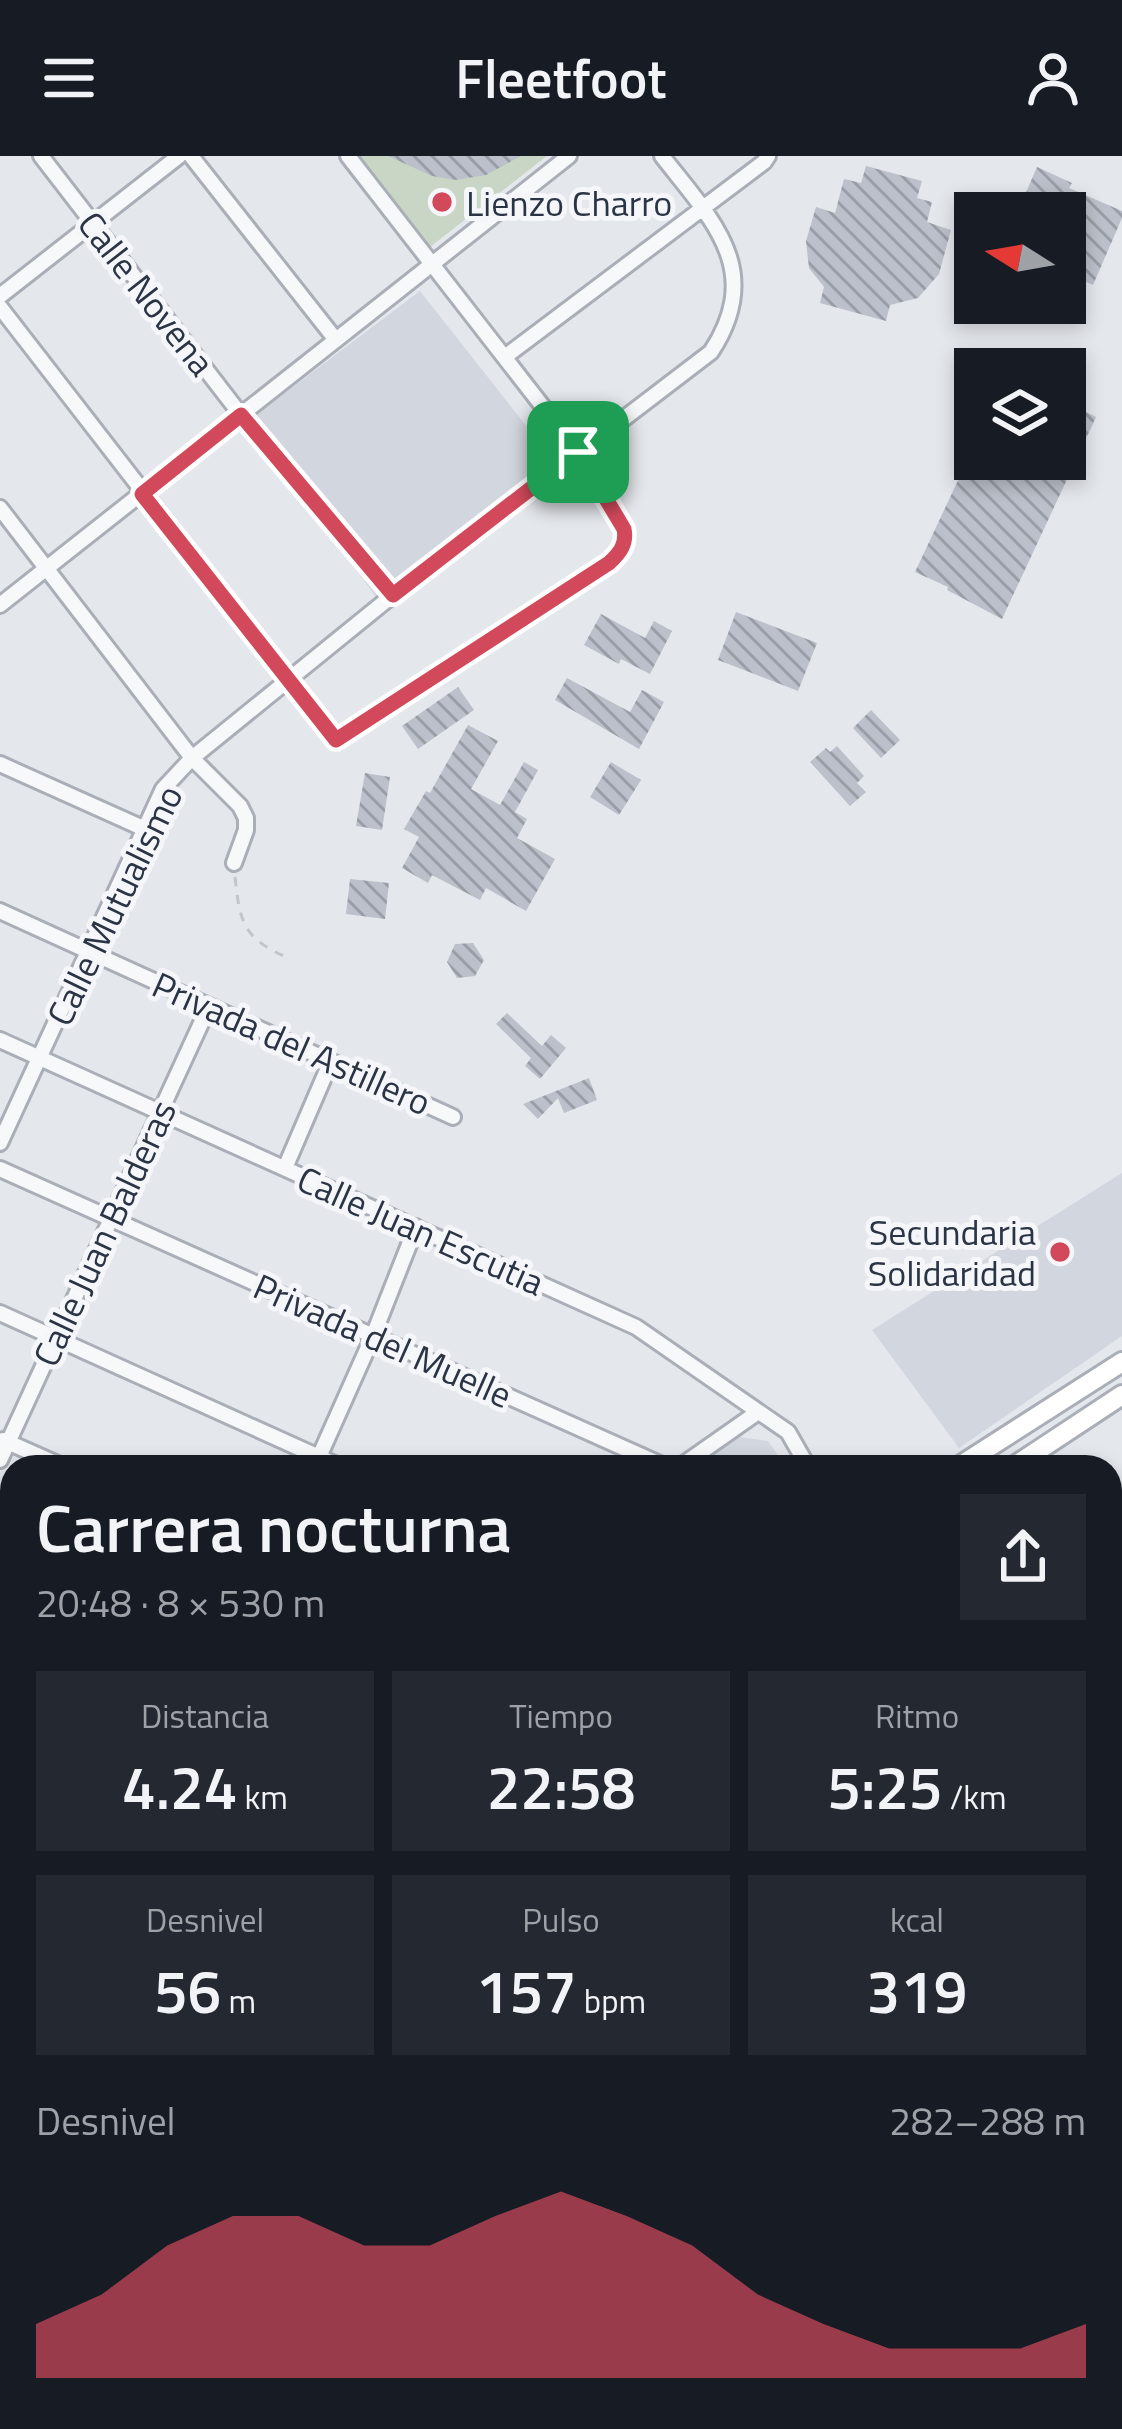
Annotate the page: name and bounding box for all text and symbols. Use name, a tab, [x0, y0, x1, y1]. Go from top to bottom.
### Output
text: Fleetfoot	[455, 37, 667, 119]
icon: menu	[36, 45, 102, 111]
icon: person	[1020, 45, 1086, 111]
place label: Lienzo Charro	[466, 175, 672, 230]
marker: Lienzo Charro	[429, 189, 455, 215]
north arrow	[954, 192, 1086, 324]
map controls	[954, 192, 1086, 480]
street label: Calle Novena	[65, 199, 229, 387]
button: layers	[954, 348, 1086, 480]
pin	[527, 401, 629, 503]
icon: arrive	[545, 419, 611, 485]
street label: Calle Mutualismo	[32, 775, 196, 1035]
street label: Privada del Astillero	[144, 957, 440, 1129]
street label: Calle Juan Balderas	[18, 1091, 190, 1375]
street label: Calle Juan Escutia	[289, 1151, 553, 1309]
place label: Secundaria Solidaridad	[868, 1204, 1036, 1300]
marker: Secundaria Solidaridad	[1047, 1239, 1073, 1265]
street label: Privada del Muelle	[245, 1258, 521, 1422]
text: Carrera nocturna	[36, 1477, 511, 1578]
button: share	[960, 1494, 1086, 1620]
text: 20:48 · 8 × 530 m	[36, 1573, 325, 1632]
text: Distancia	[141, 1691, 269, 1741]
text: Tiempo	[509, 1691, 613, 1741]
text: Ritmo	[875, 1691, 959, 1741]
text: 4.24	[122, 1741, 237, 1832]
text: 22:58	[487, 1741, 635, 1832]
text: 5:25	[827, 1741, 942, 1832]
text: km	[237, 1772, 288, 1822]
text: /km	[942, 1772, 1007, 1822]
text: Desnivel	[146, 1895, 264, 1945]
text: Pulso	[522, 1895, 600, 1945]
text: kcal	[890, 1895, 944, 1945]
text: 56	[154, 1945, 221, 2036]
text: 157	[476, 1945, 577, 2036]
text: 319	[867, 1945, 967, 2036]
text: m	[221, 1976, 256, 2026]
text: bpm	[577, 1976, 646, 2026]
text: Desnivel	[36, 2091, 176, 2150]
text: 282–288 m	[889, 2091, 1086, 2150]

